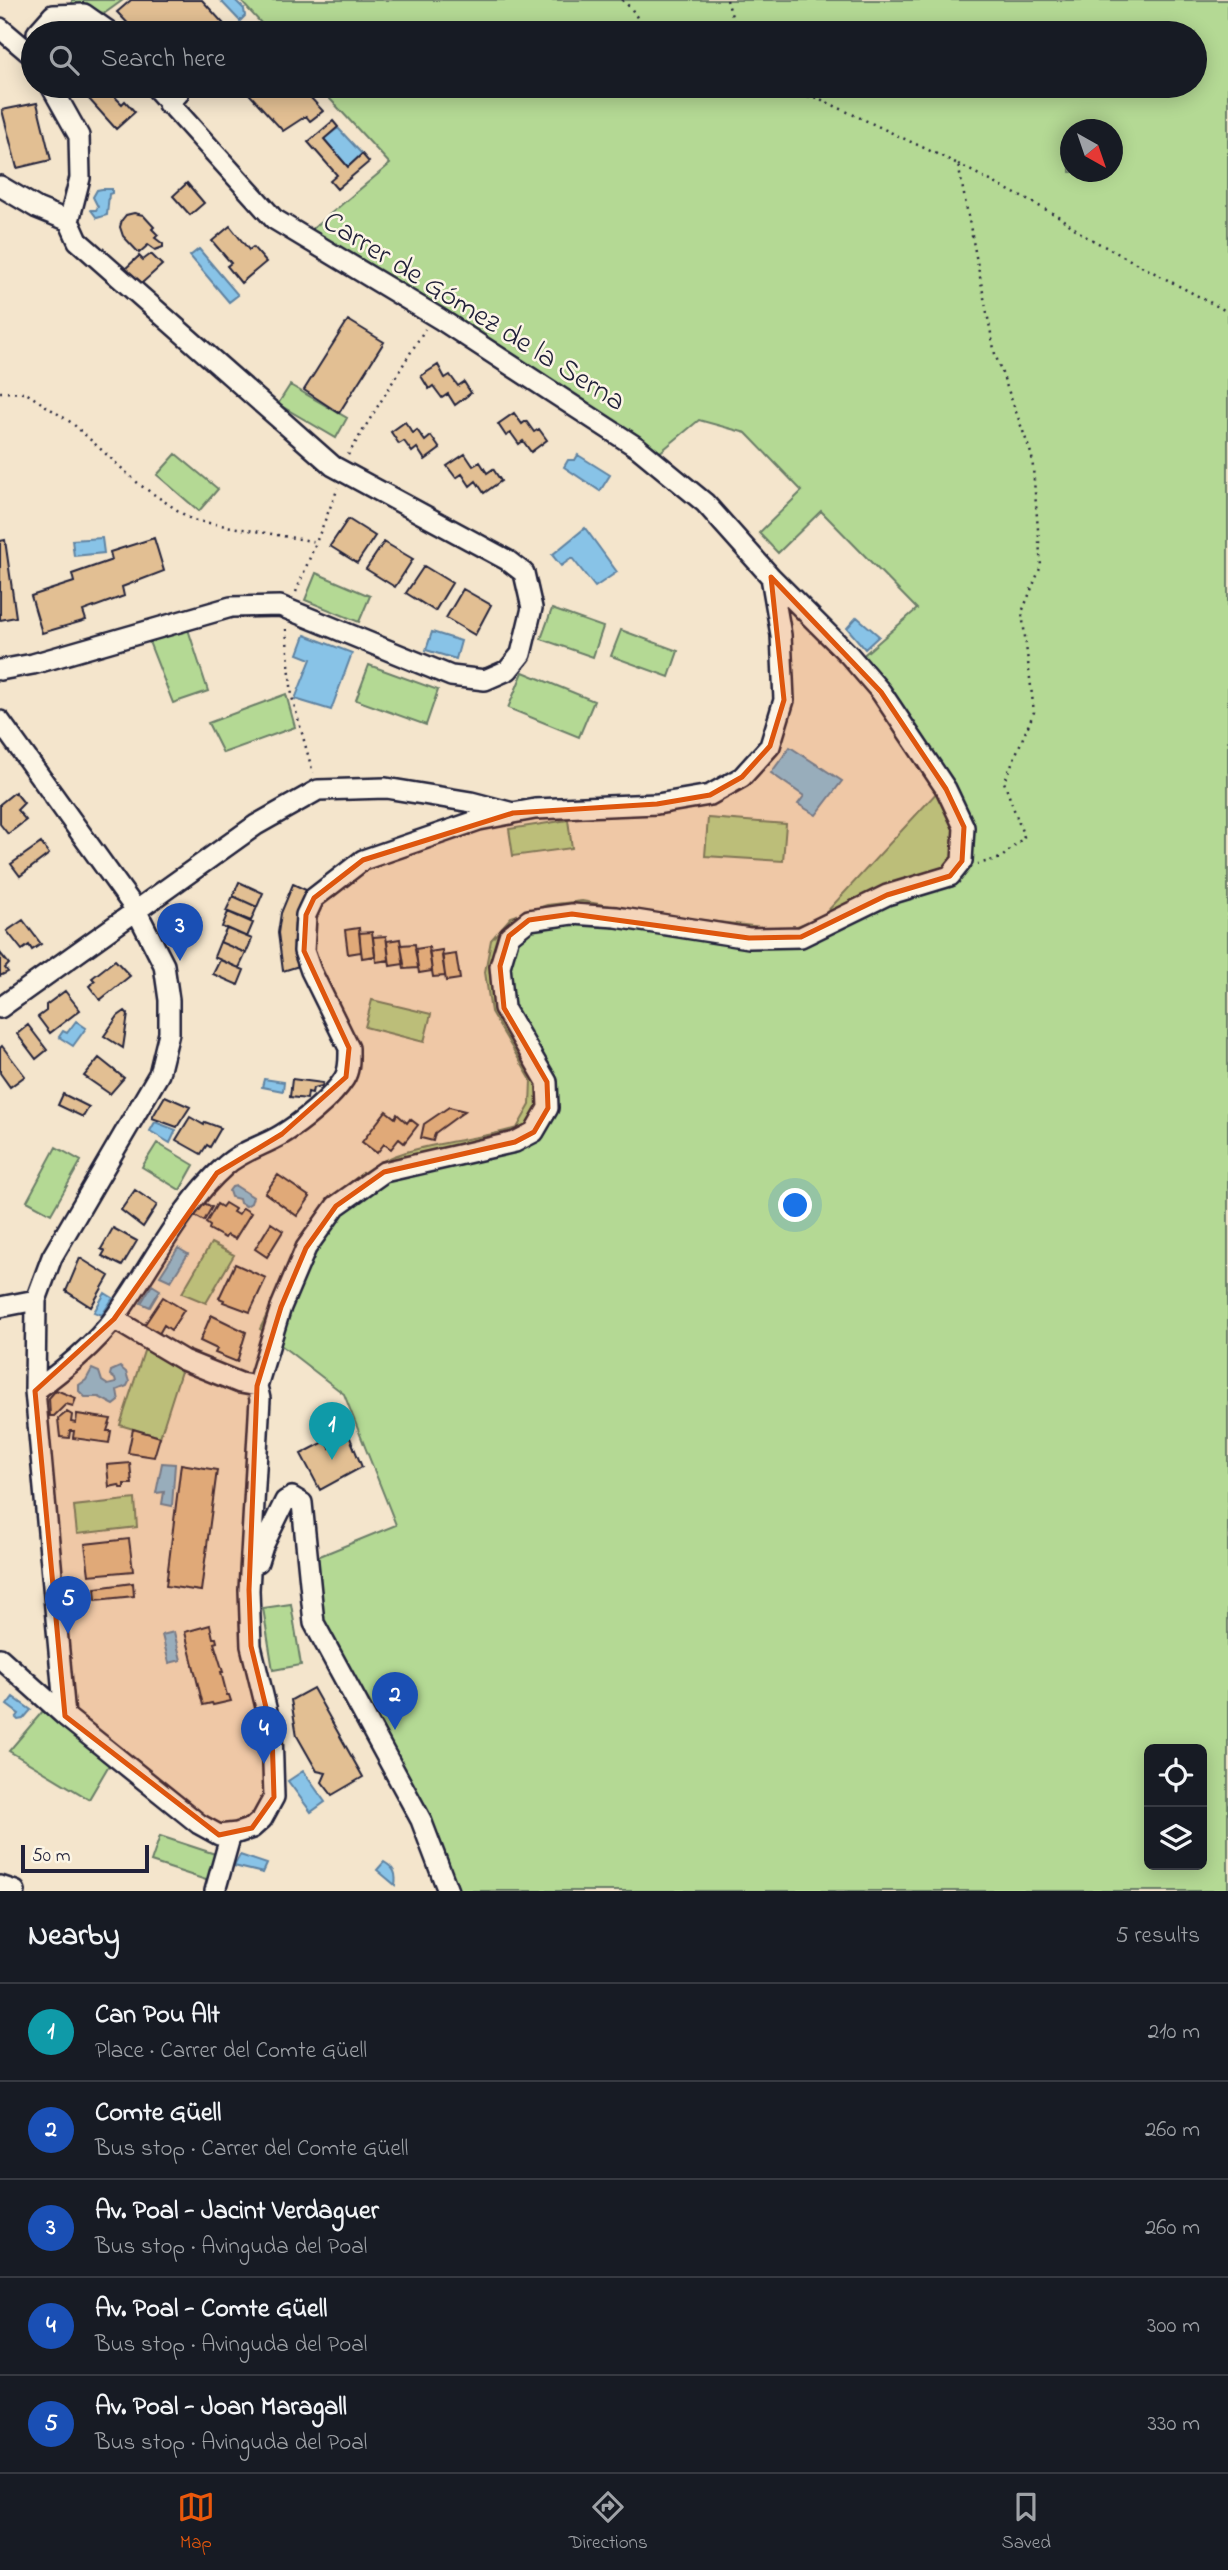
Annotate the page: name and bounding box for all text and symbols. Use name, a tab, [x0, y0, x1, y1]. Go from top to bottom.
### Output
search box	[21, 21, 1207, 98]
icon: search	[45, 41, 83, 79]
text: Search here	[101, 41, 226, 79]
north arrow	[1060, 119, 1123, 182]
street label: Carrer de Gómez de la Serna	[313, 201, 633, 424]
pin: 3	[157, 903, 203, 961]
your location	[778, 1188, 812, 1222]
pin: 1	[309, 1402, 355, 1460]
pin: 5	[45, 1576, 91, 1634]
pin: 2	[372, 1672, 418, 1730]
pin: 4	[241, 1706, 287, 1764]
map controls	[1144, 1744, 1207, 1870]
button: locate	[1144, 1744, 1207, 1807]
button: layers	[1144, 1807, 1207, 1870]
scale bar	[21, 1842, 149, 1874]
text: 50 m	[32, 1843, 71, 1870]
text: Nearby	[28, 1915, 120, 1959]
text: 5 results	[1116, 1920, 1200, 1953]
text: Can Pou Alt	[95, 1997, 220, 2035]
text: 1	[47, 2016, 55, 2049]
text: 210 m	[1148, 2016, 1200, 2049]
text: Place · Carrer del Comte Güell	[95, 2035, 367, 2068]
text: Comte Güell	[95, 2095, 221, 2133]
text: 2	[45, 2114, 57, 2147]
text: 260 m	[1145, 2114, 1200, 2147]
text: Bus stop · Carrer del Comte Güell	[95, 2133, 408, 2166]
text: Av. Poal - Jacint Verdaguer	[95, 2193, 379, 2231]
text: 3	[46, 2212, 56, 2245]
text: 260 m	[1145, 2212, 1200, 2245]
text: Bus stop · Avinguda del Poal	[95, 2231, 367, 2264]
text: Av. Poal - Comte Güell	[95, 2291, 327, 2329]
text: 4	[46, 2310, 56, 2343]
text: 300 m	[1147, 2310, 1200, 2343]
text: Bus stop · Avinguda del Poal	[95, 2329, 367, 2362]
text: Av. Poal - Joan Maragall	[95, 2389, 347, 2427]
text: 5	[44, 2408, 58, 2441]
text: 330 m	[1147, 2408, 1200, 2441]
text: Bus stop · Avinguda del Poal	[95, 2427, 367, 2460]
tab: Map	[177, 2488, 215, 2557]
tab: Directions	[569, 2488, 648, 2557]
tab: Saved	[1002, 2488, 1051, 2557]

